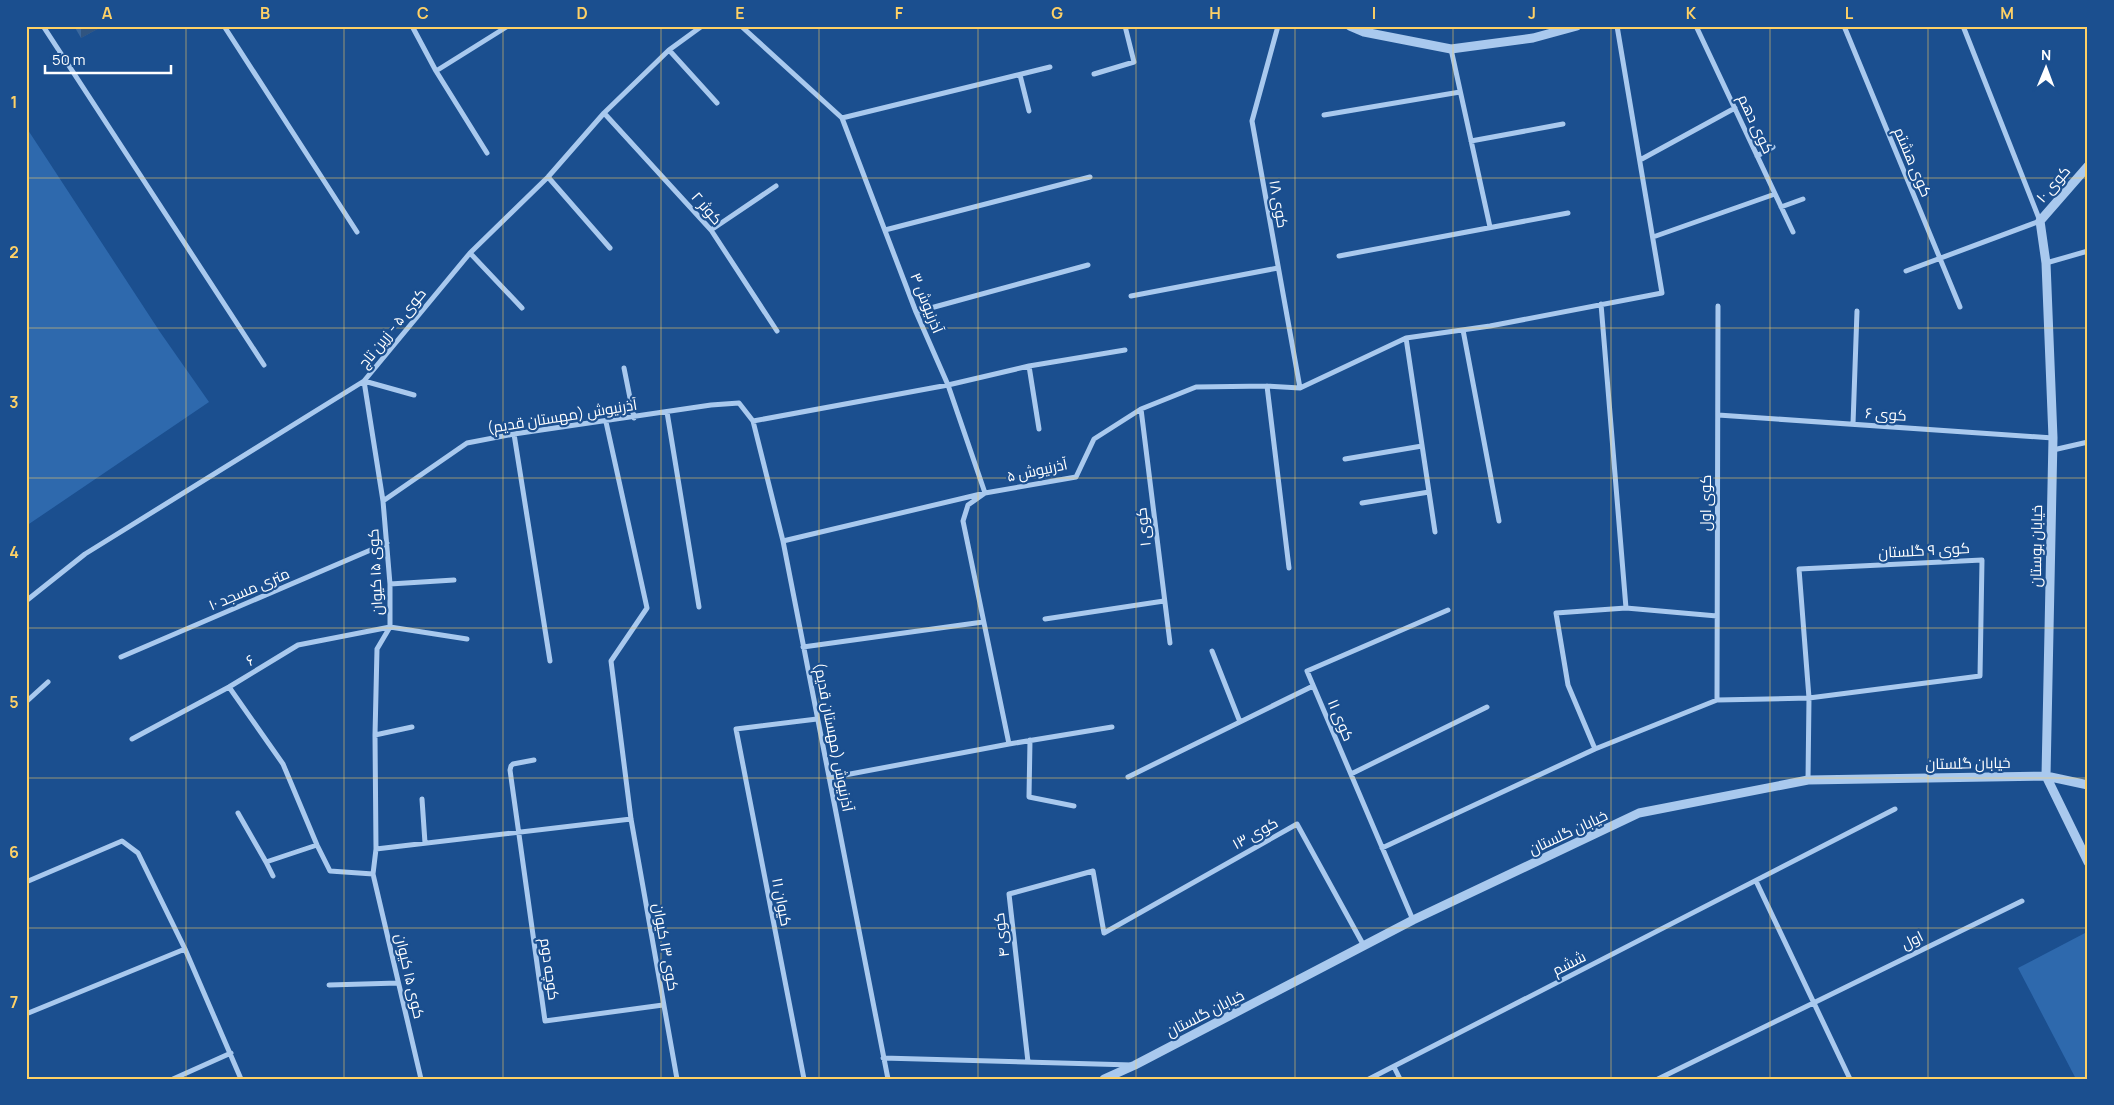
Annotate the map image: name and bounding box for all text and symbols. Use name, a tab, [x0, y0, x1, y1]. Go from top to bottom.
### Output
text: A	[102, 2, 113, 24]
text: B	[260, 2, 270, 24]
text: C	[417, 2, 429, 24]
text: D	[576, 2, 588, 24]
text: E	[735, 2, 745, 24]
text: F	[895, 2, 904, 24]
text: G	[1051, 2, 1063, 24]
text: H	[1209, 2, 1221, 24]
text: I	[1372, 2, 1376, 24]
text: J	[1528, 2, 1536, 24]
text: K	[1686, 2, 1697, 24]
text: L	[1845, 2, 1854, 24]
text: M	[2000, 2, 2014, 24]
scale bar	[45, 42, 171, 74]
north arrow	[2022, 42, 2072, 92]
text: N	[2041, 45, 2051, 64]
text: 50 m	[52, 49, 86, 70]
text: 1	[10, 91, 18, 113]
street label: کوی دهم	[1733, 91, 1779, 157]
street label: کوی هشتم	[1889, 124, 1937, 200]
street label: کوی ۱۰	[2031, 161, 2075, 207]
street label: کوی ۱۸	[1264, 178, 1294, 230]
street label: کوثر ۲	[687, 187, 727, 229]
text: 2	[9, 241, 19, 263]
street label: آذرنیوش ۳	[905, 270, 949, 336]
street label: کوی ۵ - زرین تاج	[353, 284, 432, 373]
text: 3	[9, 391, 19, 413]
street label: آذرنیوش (مهستان قدیم)	[486, 394, 638, 438]
street label: کوی ۶	[1864, 402, 1908, 426]
street label: آذرنیوش ۵	[1005, 453, 1069, 487]
street label: کوی اول	[1695, 475, 1716, 531]
street label: خیابان بوستان	[2025, 505, 2047, 587]
street label: کوی ۱	[1130, 506, 1156, 548]
street label: کوی ۱۵ کیوان	[362, 528, 388, 616]
street label: کوی ۹ گلستان	[1878, 537, 1970, 563]
text: 4	[9, 541, 19, 563]
street label: ۱۰ متری مسجد	[205, 563, 293, 615]
street label: ۶	[241, 649, 259, 671]
street label: آذرنیوش (مهستان قدیم)	[809, 661, 859, 813]
text: 5	[9, 691, 19, 713]
street label: کوی ۱۱	[1323, 696, 1359, 744]
street label: خیابان گلستان	[1925, 752, 2011, 774]
street label: خیابان گلستان	[1525, 805, 1611, 859]
street label: کوی ۱۳	[1228, 812, 1282, 854]
text: 6	[9, 841, 19, 863]
street label: کیوان ۱۱	[767, 876, 797, 928]
street label: کوی ۱۳ کیوان	[648, 901, 684, 993]
street label: کوی ۴	[988, 912, 1014, 958]
street label: اول	[1897, 926, 1927, 954]
street label: کوی ۱۵ کیوان	[390, 931, 430, 1021]
street label: کوچه دوم	[535, 936, 565, 1002]
street label: ششم	[1549, 946, 1589, 980]
street label: خیابان گلستان	[1162, 984, 1248, 1042]
text: 7	[10, 991, 18, 1013]

